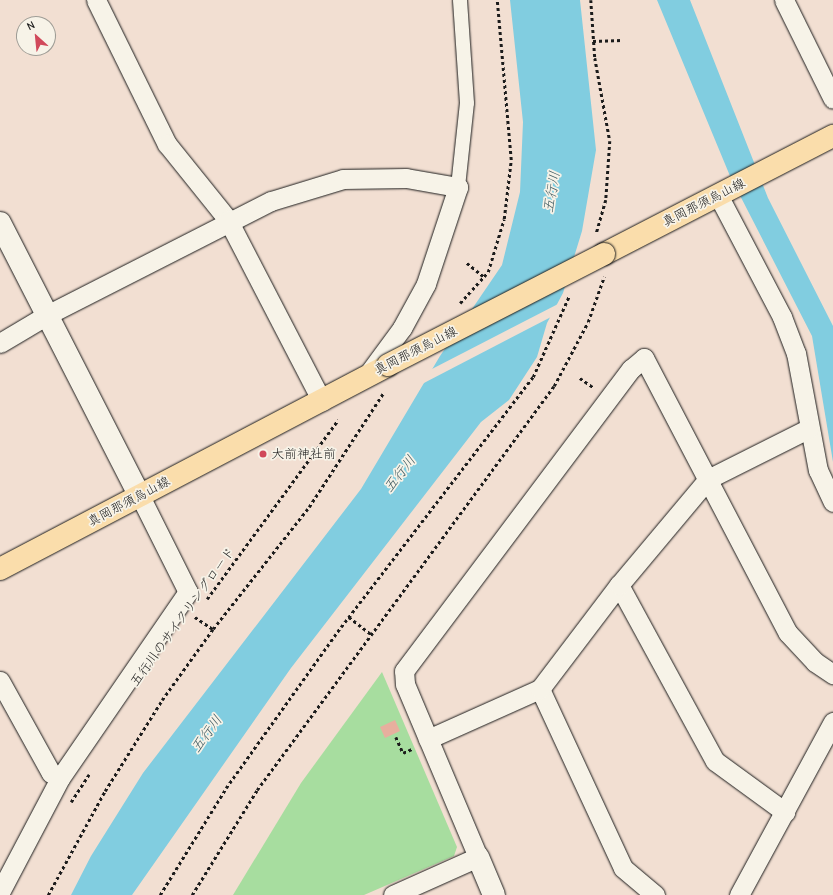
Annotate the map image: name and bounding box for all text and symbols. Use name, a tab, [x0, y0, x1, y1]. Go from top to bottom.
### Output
north arrow	[16, 16, 56, 56]
text: N	[25, 18, 37, 33]
water label: 五行川	[540, 170, 564, 214]
street label: 真岡那須烏山線	[660, 175, 748, 231]
street label: 真岡那須烏山線	[372, 323, 460, 379]
place label: 大前神社前	[271, 446, 336, 462]
marker: 大前神社前	[258, 449, 268, 459]
water label: 五行川	[380, 452, 420, 496]
street label: 真岡那須烏山線	[85, 474, 173, 530]
street label: 五行川のサイクリングロード	[127, 544, 239, 690]
water label: 五行川	[188, 712, 226, 756]

